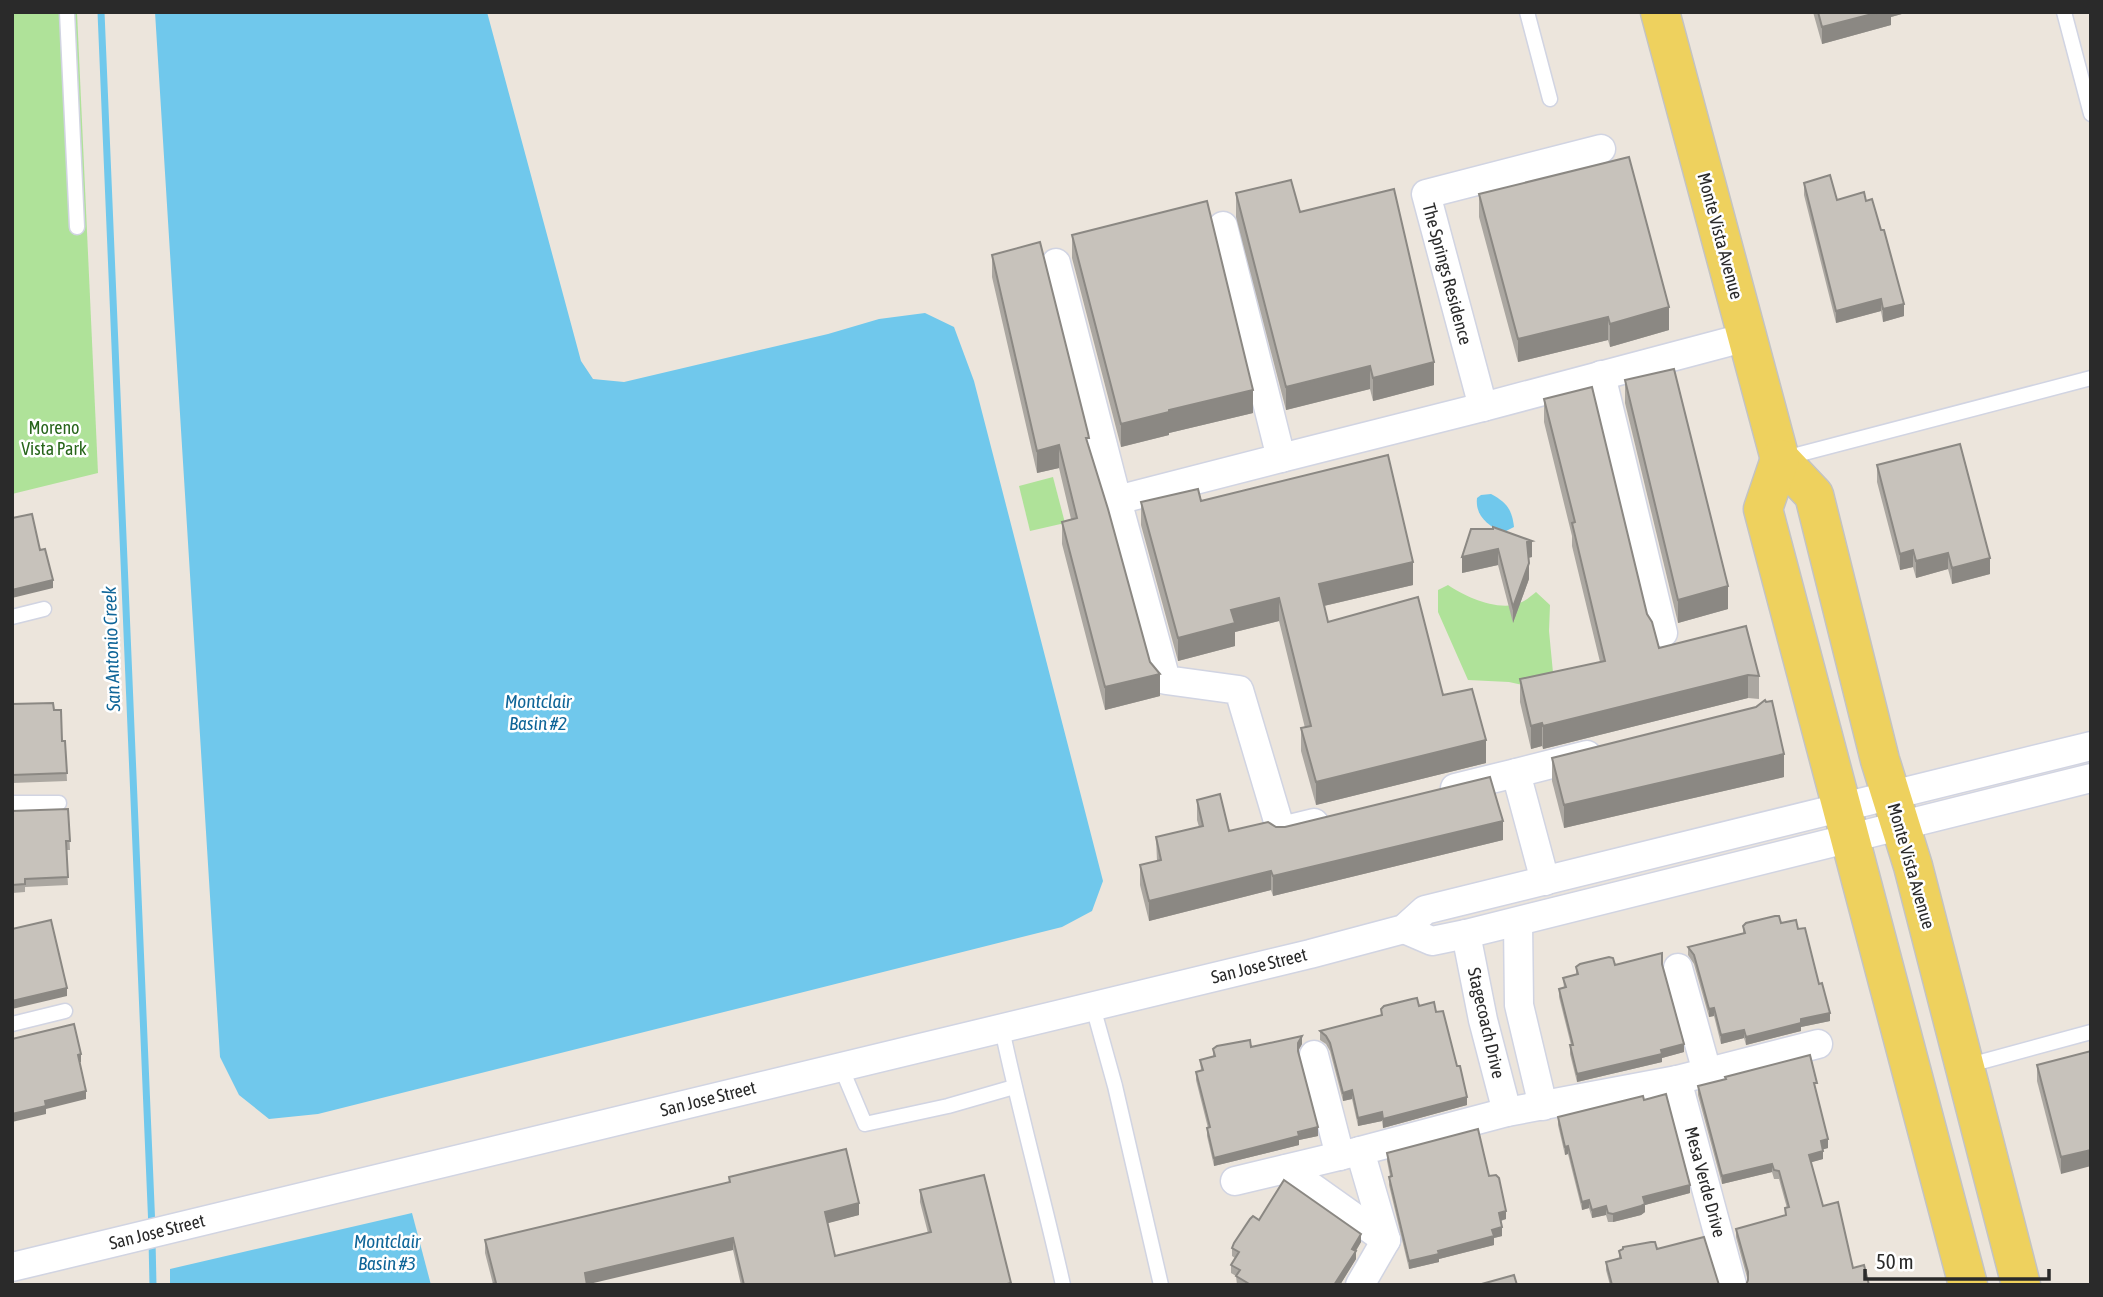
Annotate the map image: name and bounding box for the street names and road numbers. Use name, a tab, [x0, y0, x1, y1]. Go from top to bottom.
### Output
street label: Monte Vista Avenue	[1694, 170, 1747, 301]
street label: The Springs Residence	[1418, 201, 1476, 347]
street label: Monte Vista Avenue	[1883, 800, 1939, 931]
street label: San Jose Street	[1209, 943, 1309, 988]
street label: Stagecoach Drive	[1464, 966, 1509, 1080]
street label: San Jose Street	[658, 1076, 758, 1121]
street label: Mesa Verde Drive	[1681, 1124, 1730, 1239]
street label: San Jose Street	[107, 1209, 207, 1254]

